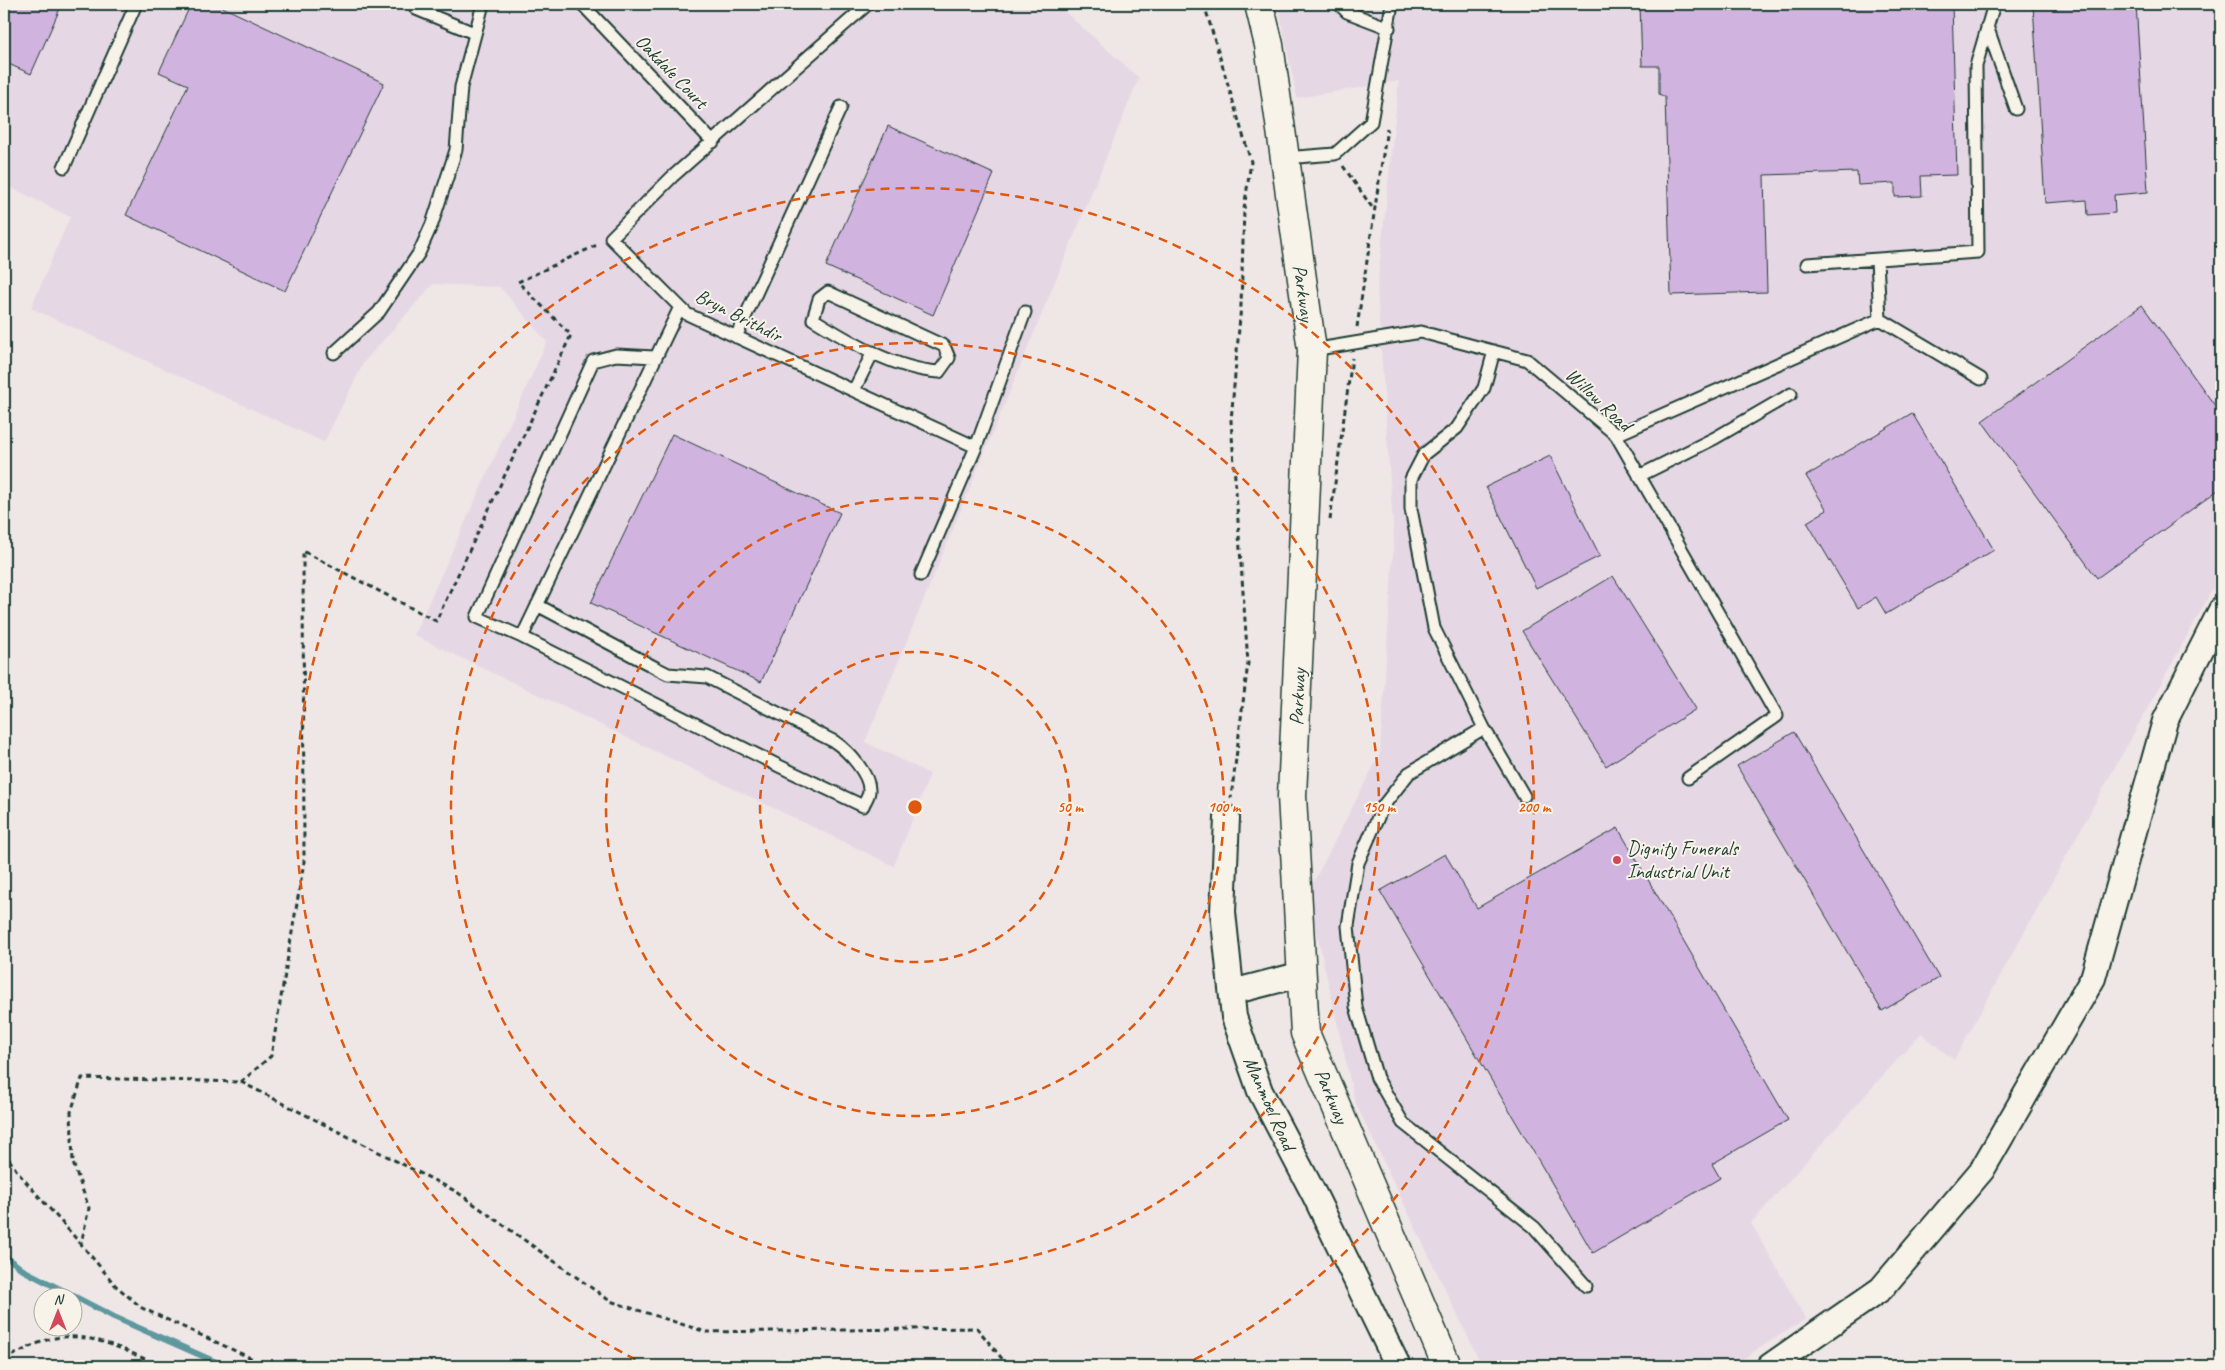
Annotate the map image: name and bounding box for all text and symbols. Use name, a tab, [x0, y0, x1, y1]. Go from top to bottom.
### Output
street label: Oakdale Court	[630, 29, 715, 116]
street label: Parkway	[1287, 263, 1320, 325]
street label: Bryn Brithdir	[691, 283, 788, 349]
street label: Willow Road	[1560, 362, 1639, 439]
street label: Parkway	[1284, 666, 1312, 726]
centre of rings	[906, 798, 924, 816]
text: 50 m	[1057, 798, 1084, 817]
text: 100 m	[1208, 798, 1242, 817]
text: 150 m	[1363, 798, 1397, 817]
text: 200 m	[1518, 798, 1552, 817]
place label: Dignity Funerals Industrial Unit	[1627, 836, 1740, 884]
marker: Dignity Funerals Industrial Unit	[1611, 854, 1623, 866]
street label: Manmoel Road	[1238, 1053, 1303, 1157]
street label: Parkway	[1309, 1065, 1355, 1129]
north arrow	[32, 1288, 82, 1338]
text: N	[54, 1291, 65, 1308]

